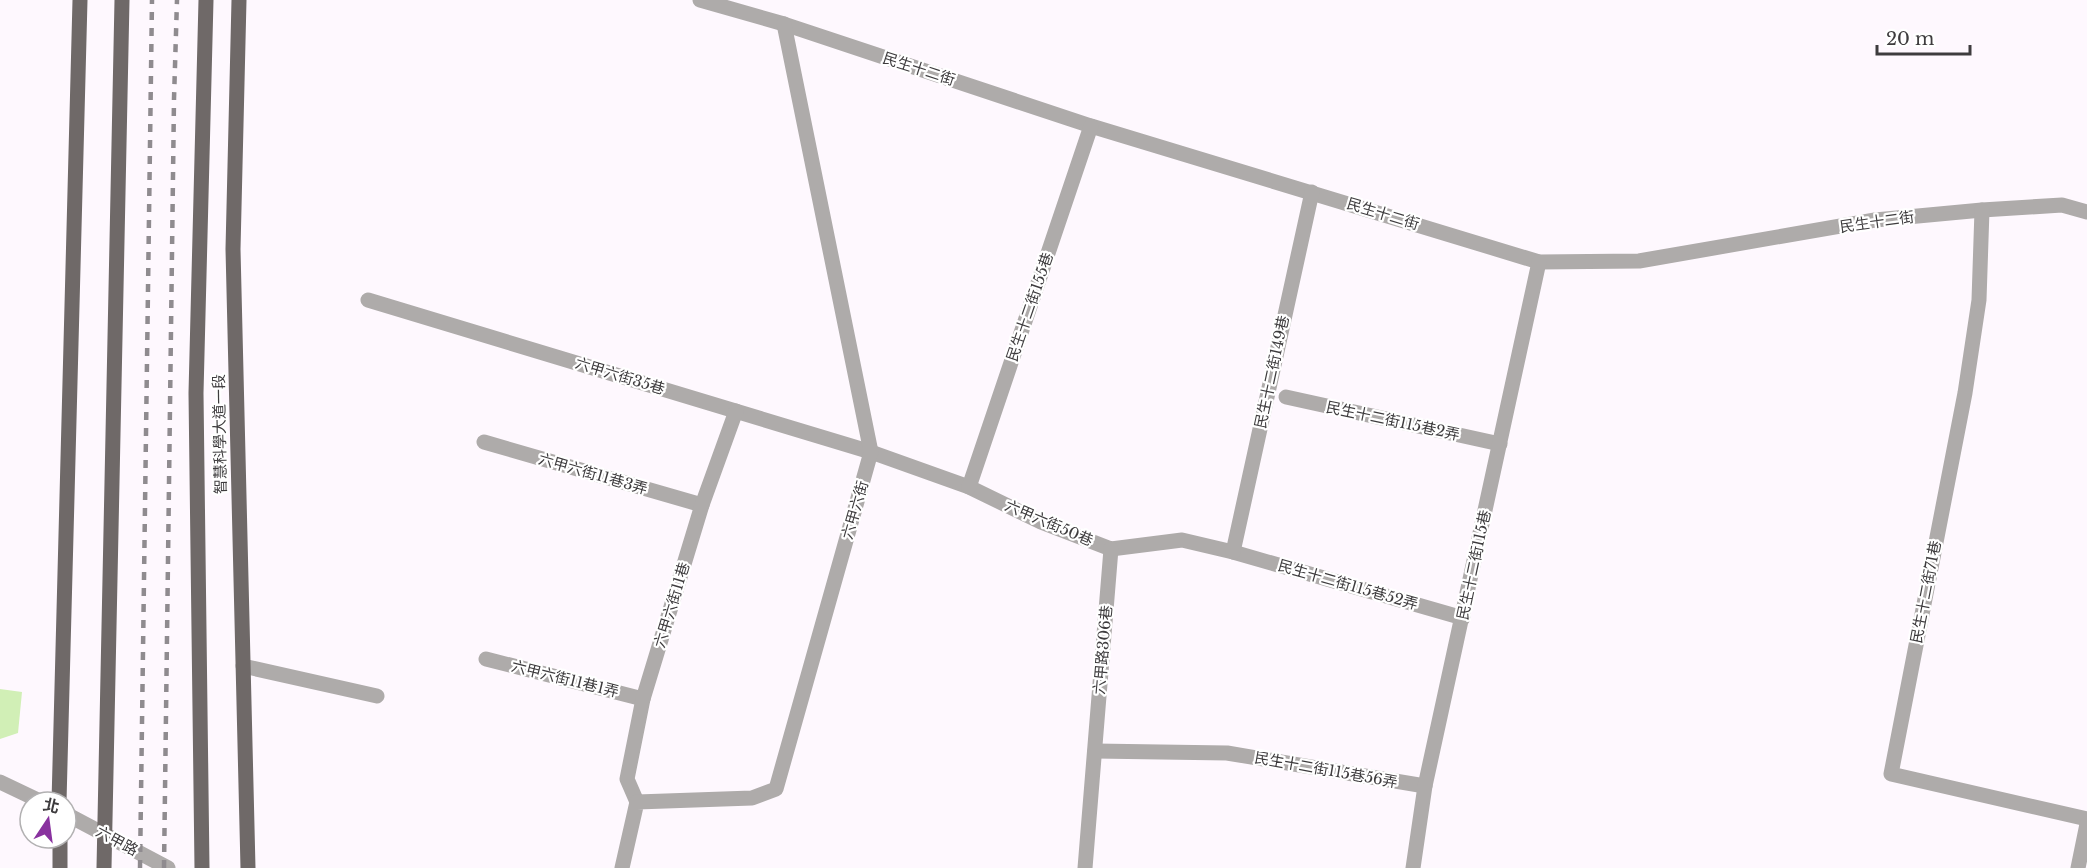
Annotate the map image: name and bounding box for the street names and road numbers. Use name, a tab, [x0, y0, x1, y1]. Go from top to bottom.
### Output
street label: 民生十二街	[881, 48, 958, 89]
street label: 民生十二街	[1344, 193, 1422, 234]
street label: 民生十二街	[1838, 207, 1915, 236]
street label: 民生十二街155巷	[1002, 250, 1057, 364]
street label: 民生十二街149巷	[1250, 314, 1293, 430]
street label: 六甲六街35巷	[573, 353, 667, 398]
street label: 智慧科學大道一段	[209, 374, 230, 494]
street label: 民生十二街115巷2弄	[1325, 397, 1462, 444]
street label: 六甲六街11巷3弄	[536, 449, 650, 498]
street label: 六甲六街	[837, 478, 872, 541]
street label: 六甲六街50巷	[1002, 495, 1096, 550]
street label: 民生十二街115巷	[1453, 508, 1494, 622]
street label: 民生十二街71巷	[1906, 539, 1945, 645]
street label: 民生十二街115巷52弄	[1276, 555, 1420, 614]
street label: 六甲六街11巷	[650, 560, 694, 650]
street label: 六甲路306巷	[1089, 604, 1116, 695]
street label: 六甲六街11巷1弄	[509, 656, 621, 701]
street label: 民生十二街115巷56弄	[1253, 748, 1399, 791]
street label: 六甲路	[93, 822, 142, 860]

